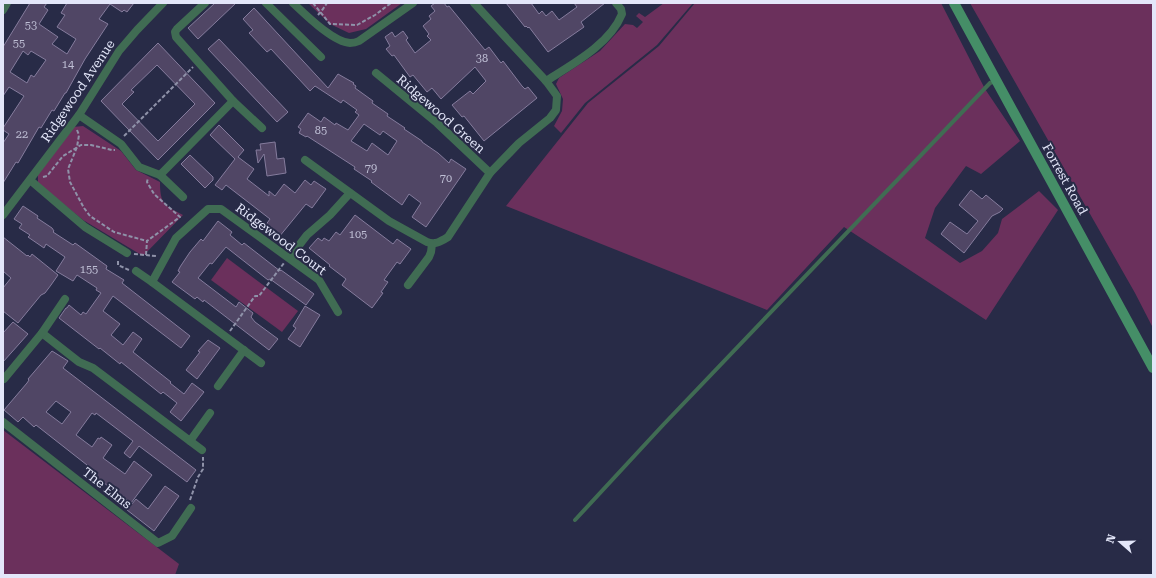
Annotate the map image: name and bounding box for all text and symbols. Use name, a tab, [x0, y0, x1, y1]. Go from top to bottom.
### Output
house number: 53	[25, 19, 37, 32]
house number: 55	[13, 37, 25, 50]
street label: Ridgewood Avenue	[38, 37, 118, 145]
house number: 38	[476, 52, 488, 65]
house number: 14	[62, 58, 75, 71]
street label: Ridgewood Green	[394, 72, 489, 157]
house number: 85	[315, 124, 327, 137]
house number: 22	[16, 128, 28, 141]
street label: Forrest Road	[1039, 141, 1091, 218]
house number: 79	[365, 162, 377, 175]
house number: 70	[440, 172, 452, 185]
street label: Ridgewood Court	[233, 200, 329, 278]
house number: 105	[349, 228, 367, 241]
house number: 155	[80, 263, 98, 276]
street label: The Elms	[80, 464, 134, 512]
north arrow	[1100, 522, 1140, 562]
text: N	[1104, 532, 1119, 545]

